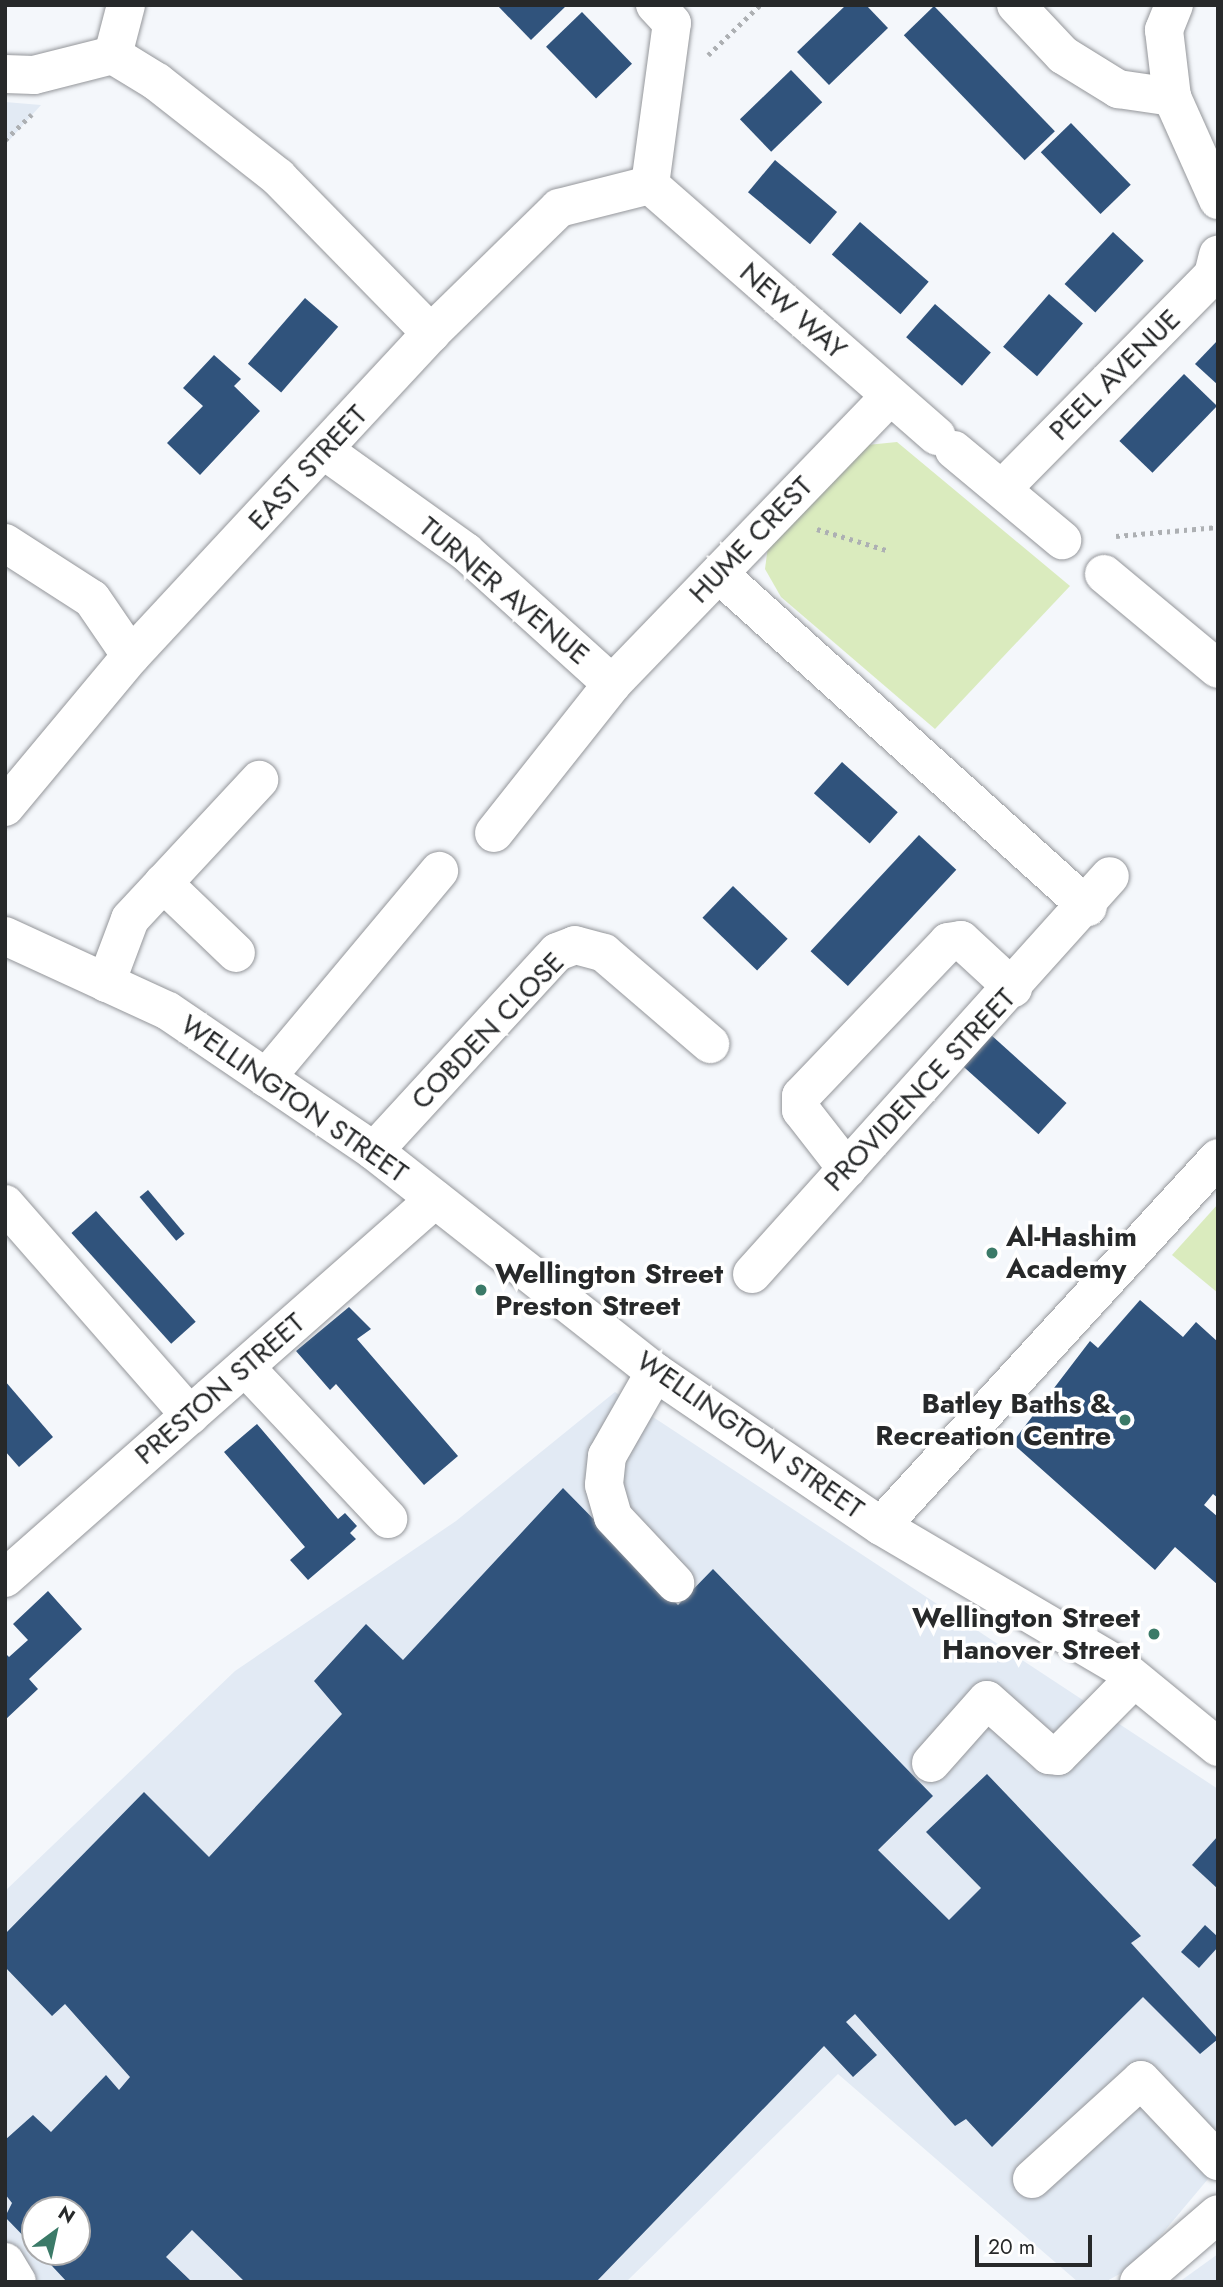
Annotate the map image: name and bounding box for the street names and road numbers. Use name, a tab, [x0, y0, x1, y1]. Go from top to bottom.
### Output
street label: NEW WAY	[733, 256, 853, 366]
street label: PEEL AVENUE	[1043, 303, 1187, 447]
street label: EAST STREET	[242, 399, 374, 537]
street label: HUME CREST	[682, 470, 820, 610]
street label: TURNER AVENUE	[412, 510, 596, 672]
street label: COBDEN CLOSE	[405, 946, 571, 1116]
street label: PROVIDENCE STREET	[817, 982, 1023, 1198]
street label: WELLINGTON STREET	[174, 1008, 414, 1190]
street label: PRESTON STREET	[128, 1306, 312, 1472]
street label: WELLINGTON STREET	[630, 1344, 870, 1526]

